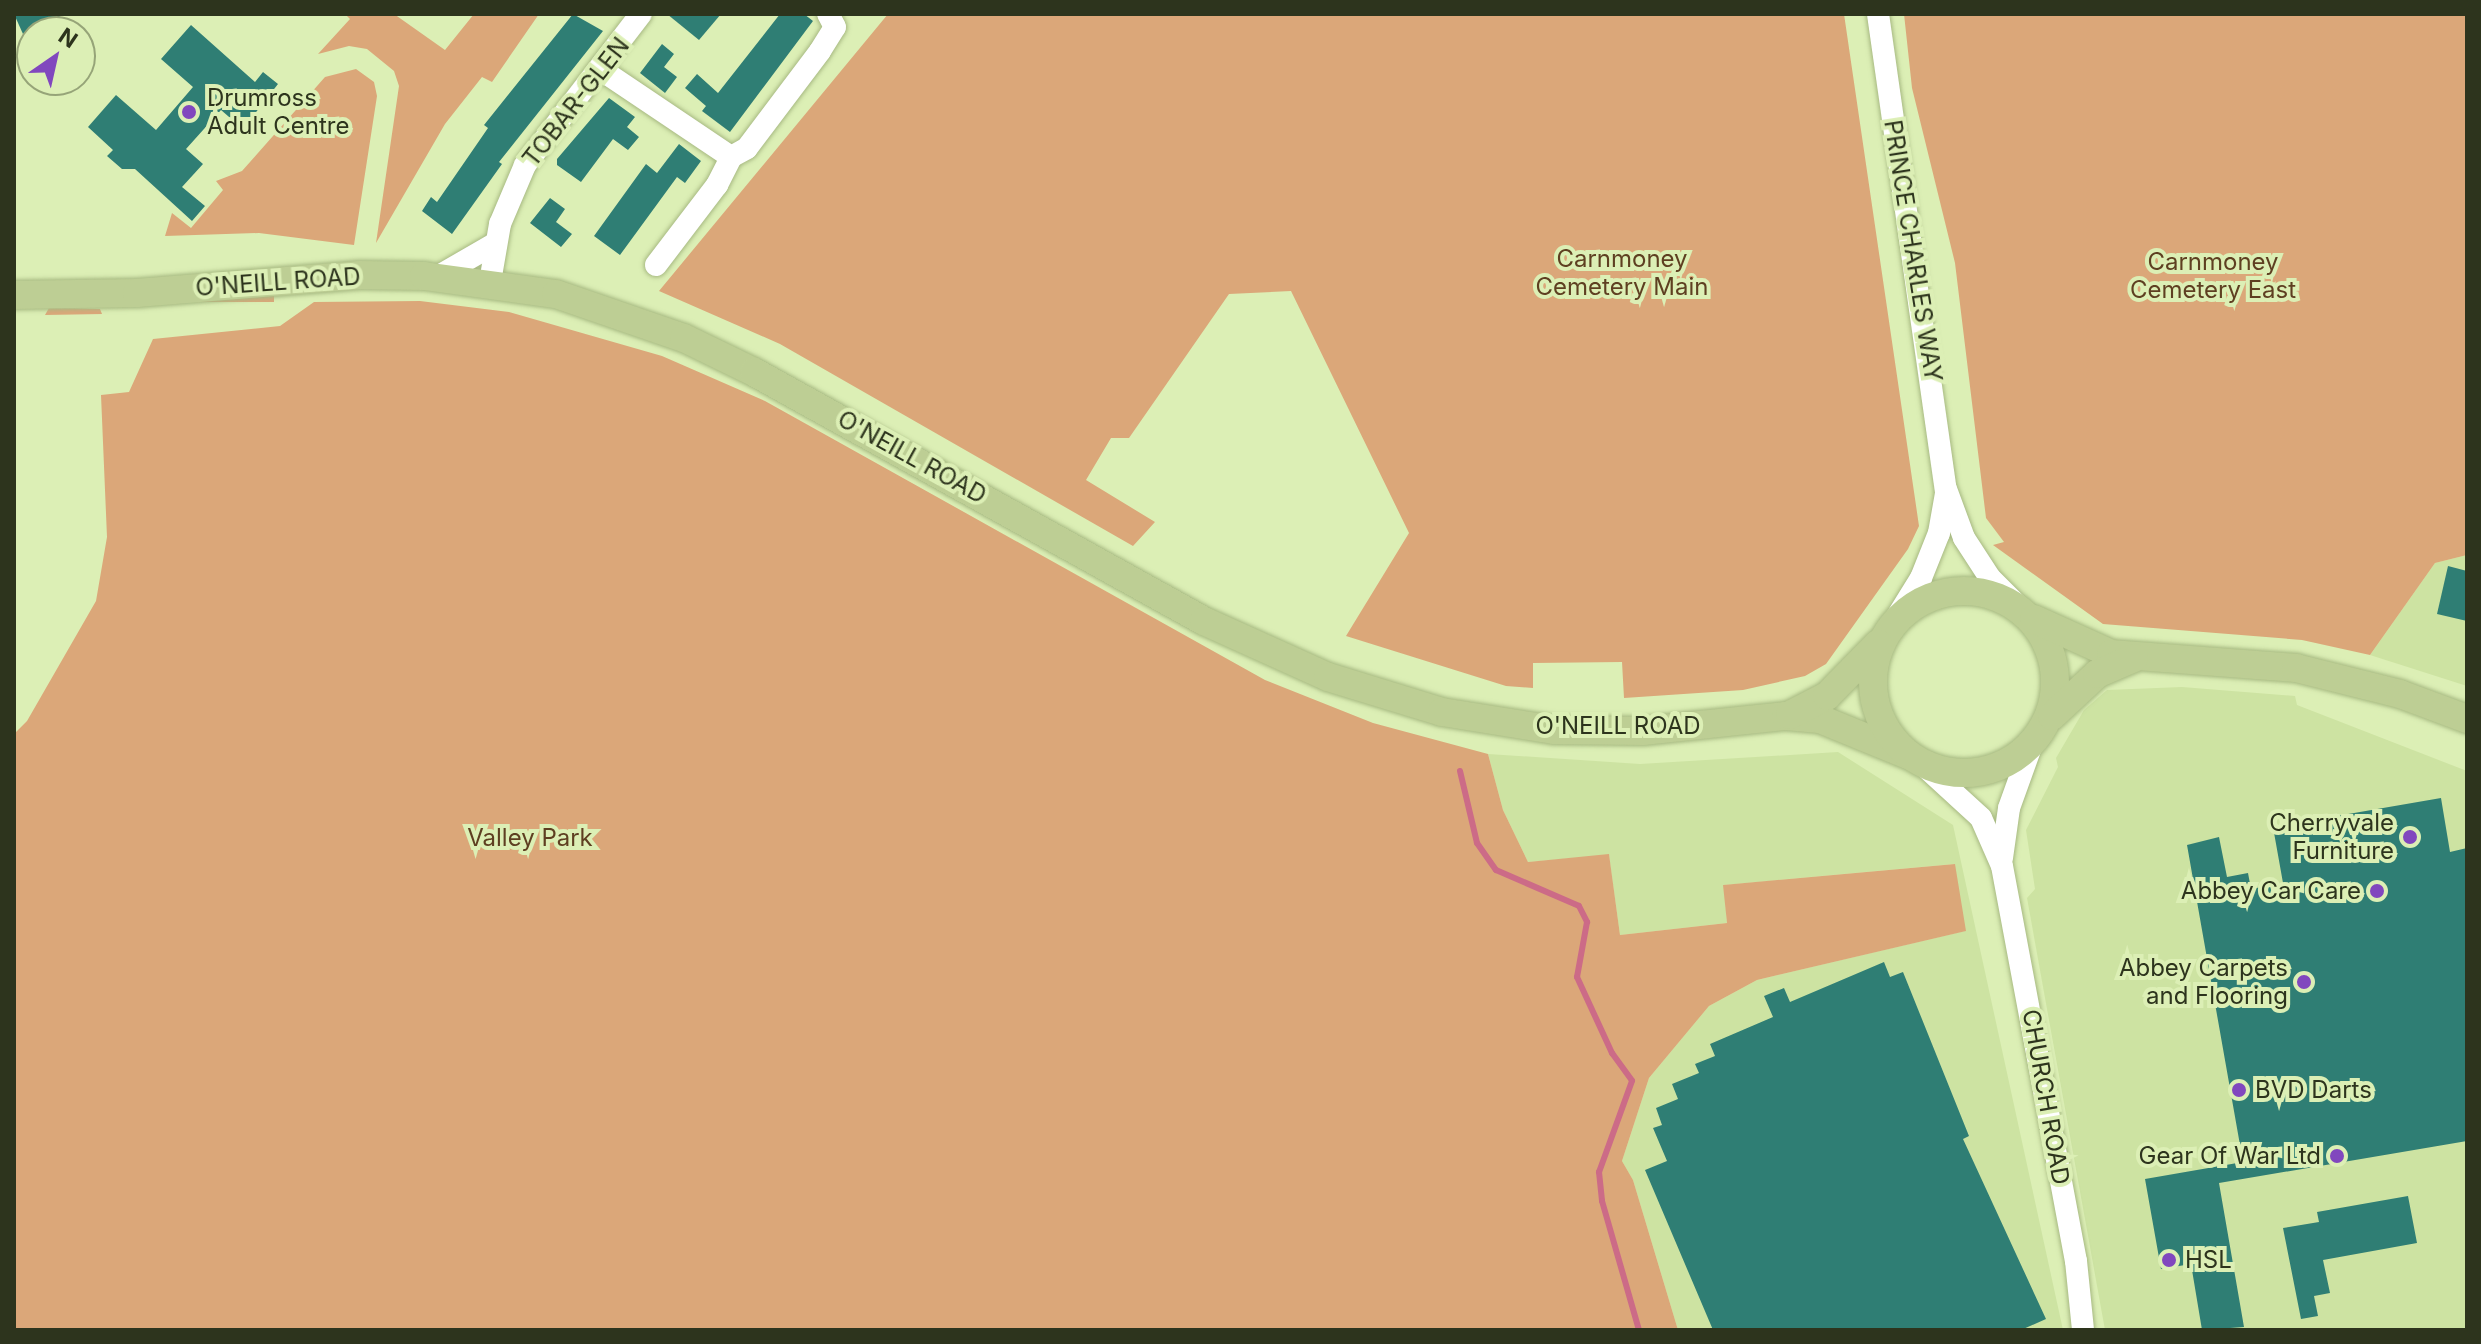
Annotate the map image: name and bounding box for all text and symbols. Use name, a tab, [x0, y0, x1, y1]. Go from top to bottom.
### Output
north arrow	[16, 16, 96, 96]
text: N	[54, 22, 83, 53]
street label: TOBAR-GLEN	[517, 32, 635, 172]
place label: Drumross Adult Centre	[207, 84, 349, 140]
marker: Drumross Adult Centre	[178, 101, 200, 123]
street label: PRINCE CHARLES WAY	[1878, 118, 1948, 384]
park label: Carnmoney Cemetery Main	[1536, 245, 1708, 301]
park label: Carnmoney Cemetery East	[2130, 248, 2296, 304]
street label: O'NEILL ROAD	[195, 262, 361, 302]
street label: O'NEILL ROAD	[833, 404, 991, 510]
street label: O'NEILL ROAD	[1535, 712, 1701, 740]
place label: Cherryvale Furniture	[2269, 809, 2394, 865]
park label: Valley Park	[467, 824, 593, 852]
marker: Cherryvale Furniture	[2401, 828, 2419, 846]
place label: Abbey Car Care	[2181, 877, 2361, 905]
marker: Abbey Car Care	[2368, 882, 2386, 900]
place label: Abbey Carpets and Flooring	[2119, 954, 2288, 1010]
marker: Abbey Carpets and Flooring	[2295, 973, 2313, 991]
street label: CHURCH ROAD	[2016, 1007, 2076, 1187]
place label: BVD Darts	[2255, 1076, 2372, 1104]
marker: BVD Darts	[2230, 1081, 2248, 1099]
place label: Gear Of War Ltd	[2139, 1142, 2321, 1170]
marker: Gear Of War Ltd	[2328, 1147, 2346, 1165]
place label: HSL	[2185, 1246, 2232, 1274]
marker: HSL	[2160, 1251, 2178, 1269]

